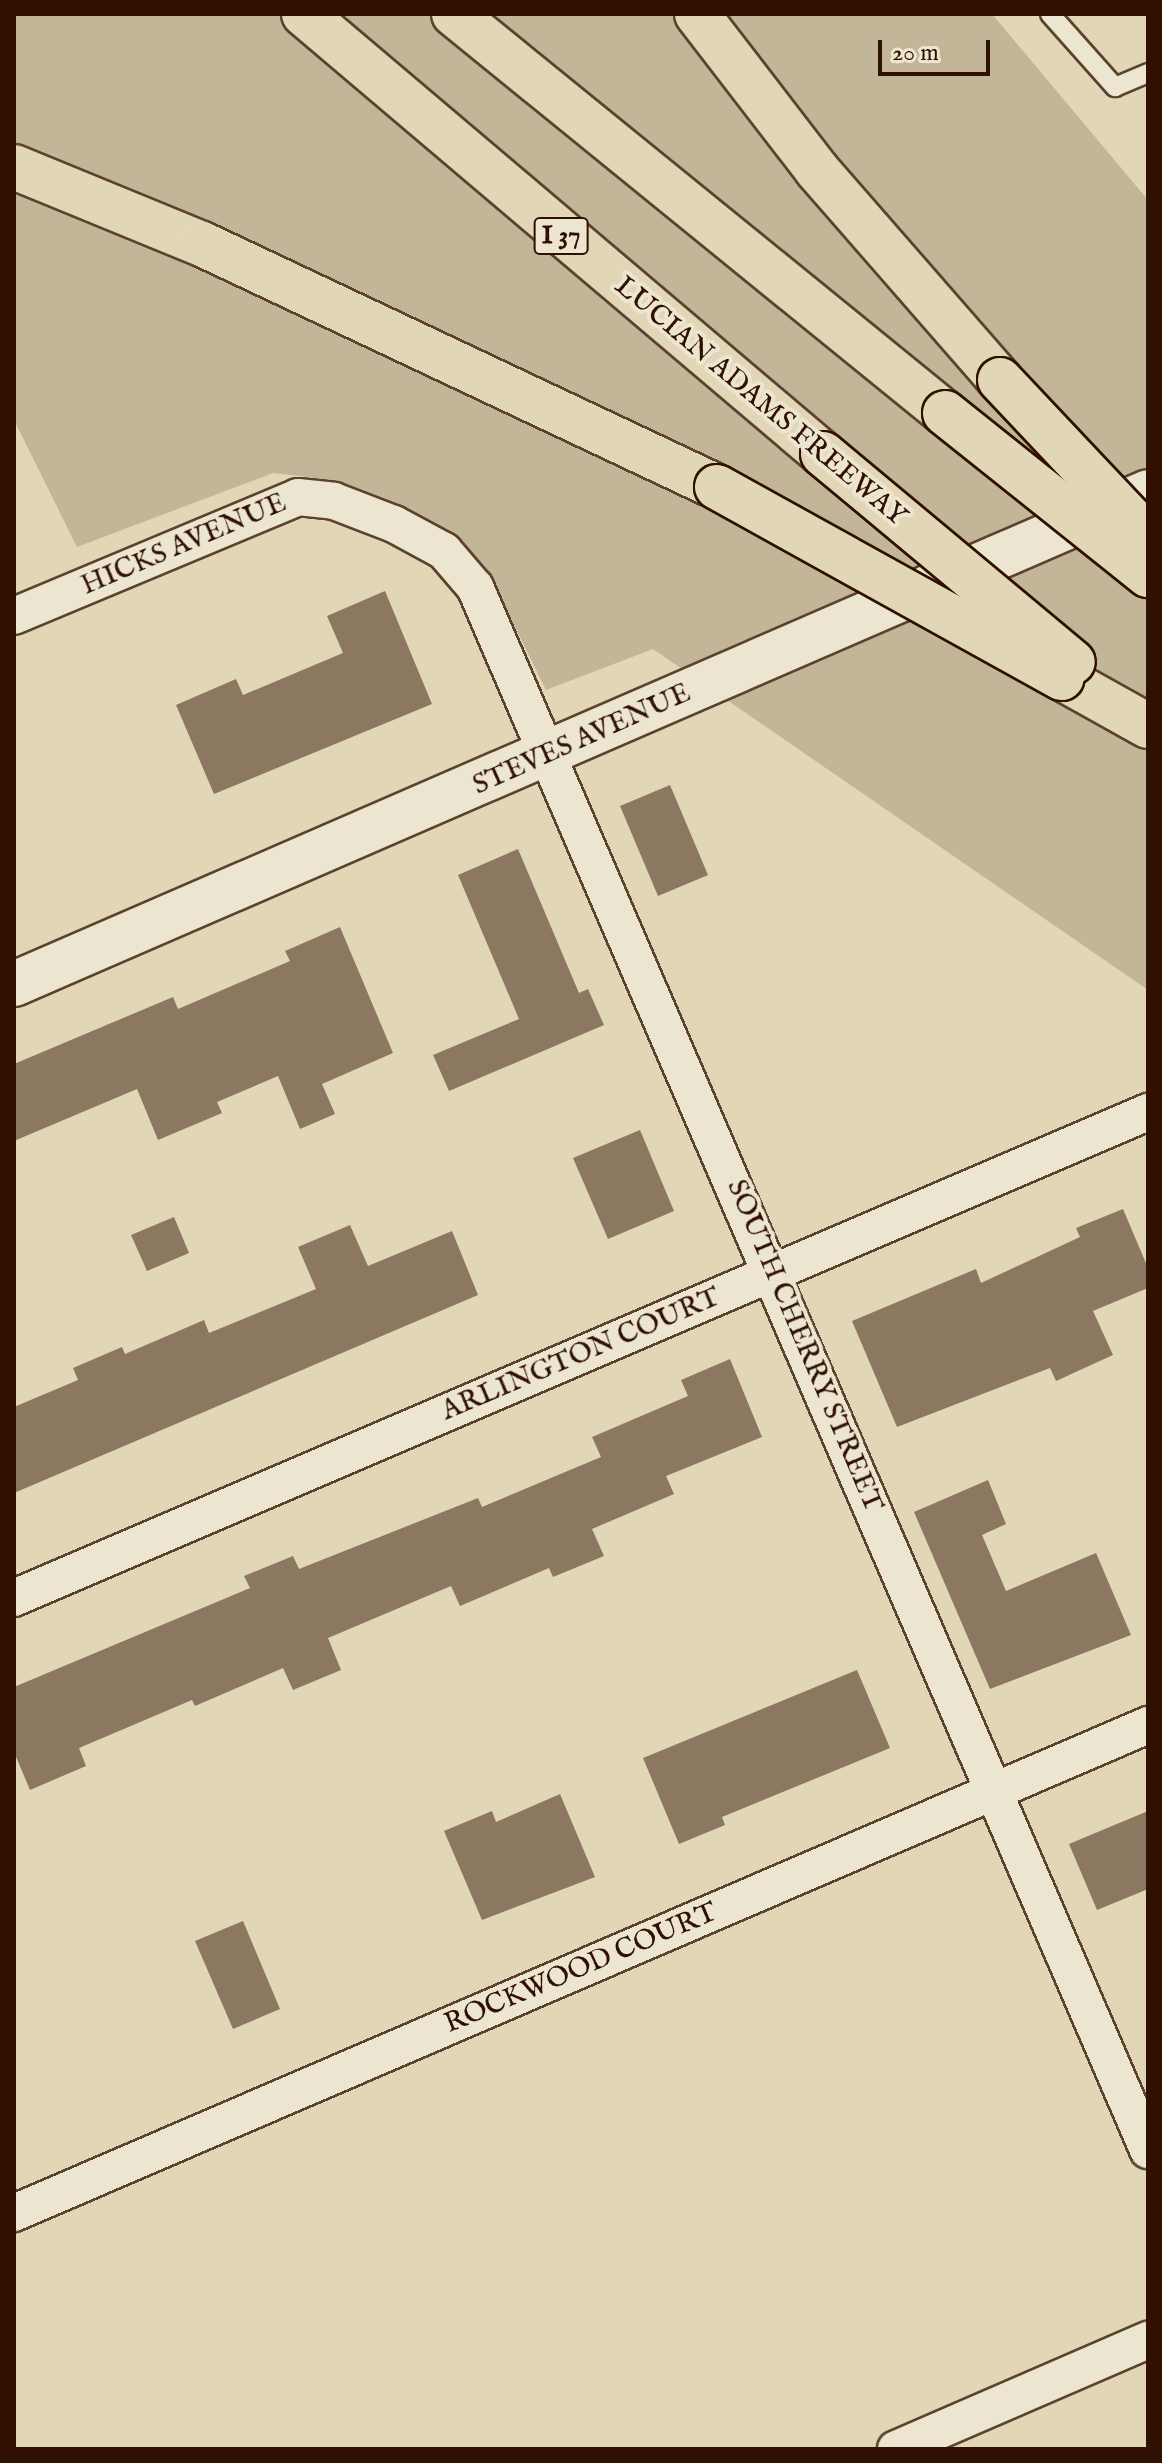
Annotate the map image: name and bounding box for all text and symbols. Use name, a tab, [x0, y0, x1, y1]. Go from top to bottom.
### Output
scale bar	[882, 24, 994, 74]
text: 20 m	[892, 38, 939, 69]
road number: I 37	[533, 214, 589, 258]
street label: LUCIAN ADAMS FREEWAY	[607, 270, 913, 534]
street label: HICKS AVENUE	[77, 487, 291, 603]
street label: STEVES AVENUE	[468, 677, 696, 803]
street label: SOUTH CHERRY STREET	[719, 1175, 889, 1517]
street label: ARLINGTON COURT	[437, 1281, 725, 1429]
street label: ROCKWOOD COURT	[440, 1896, 722, 2042]

